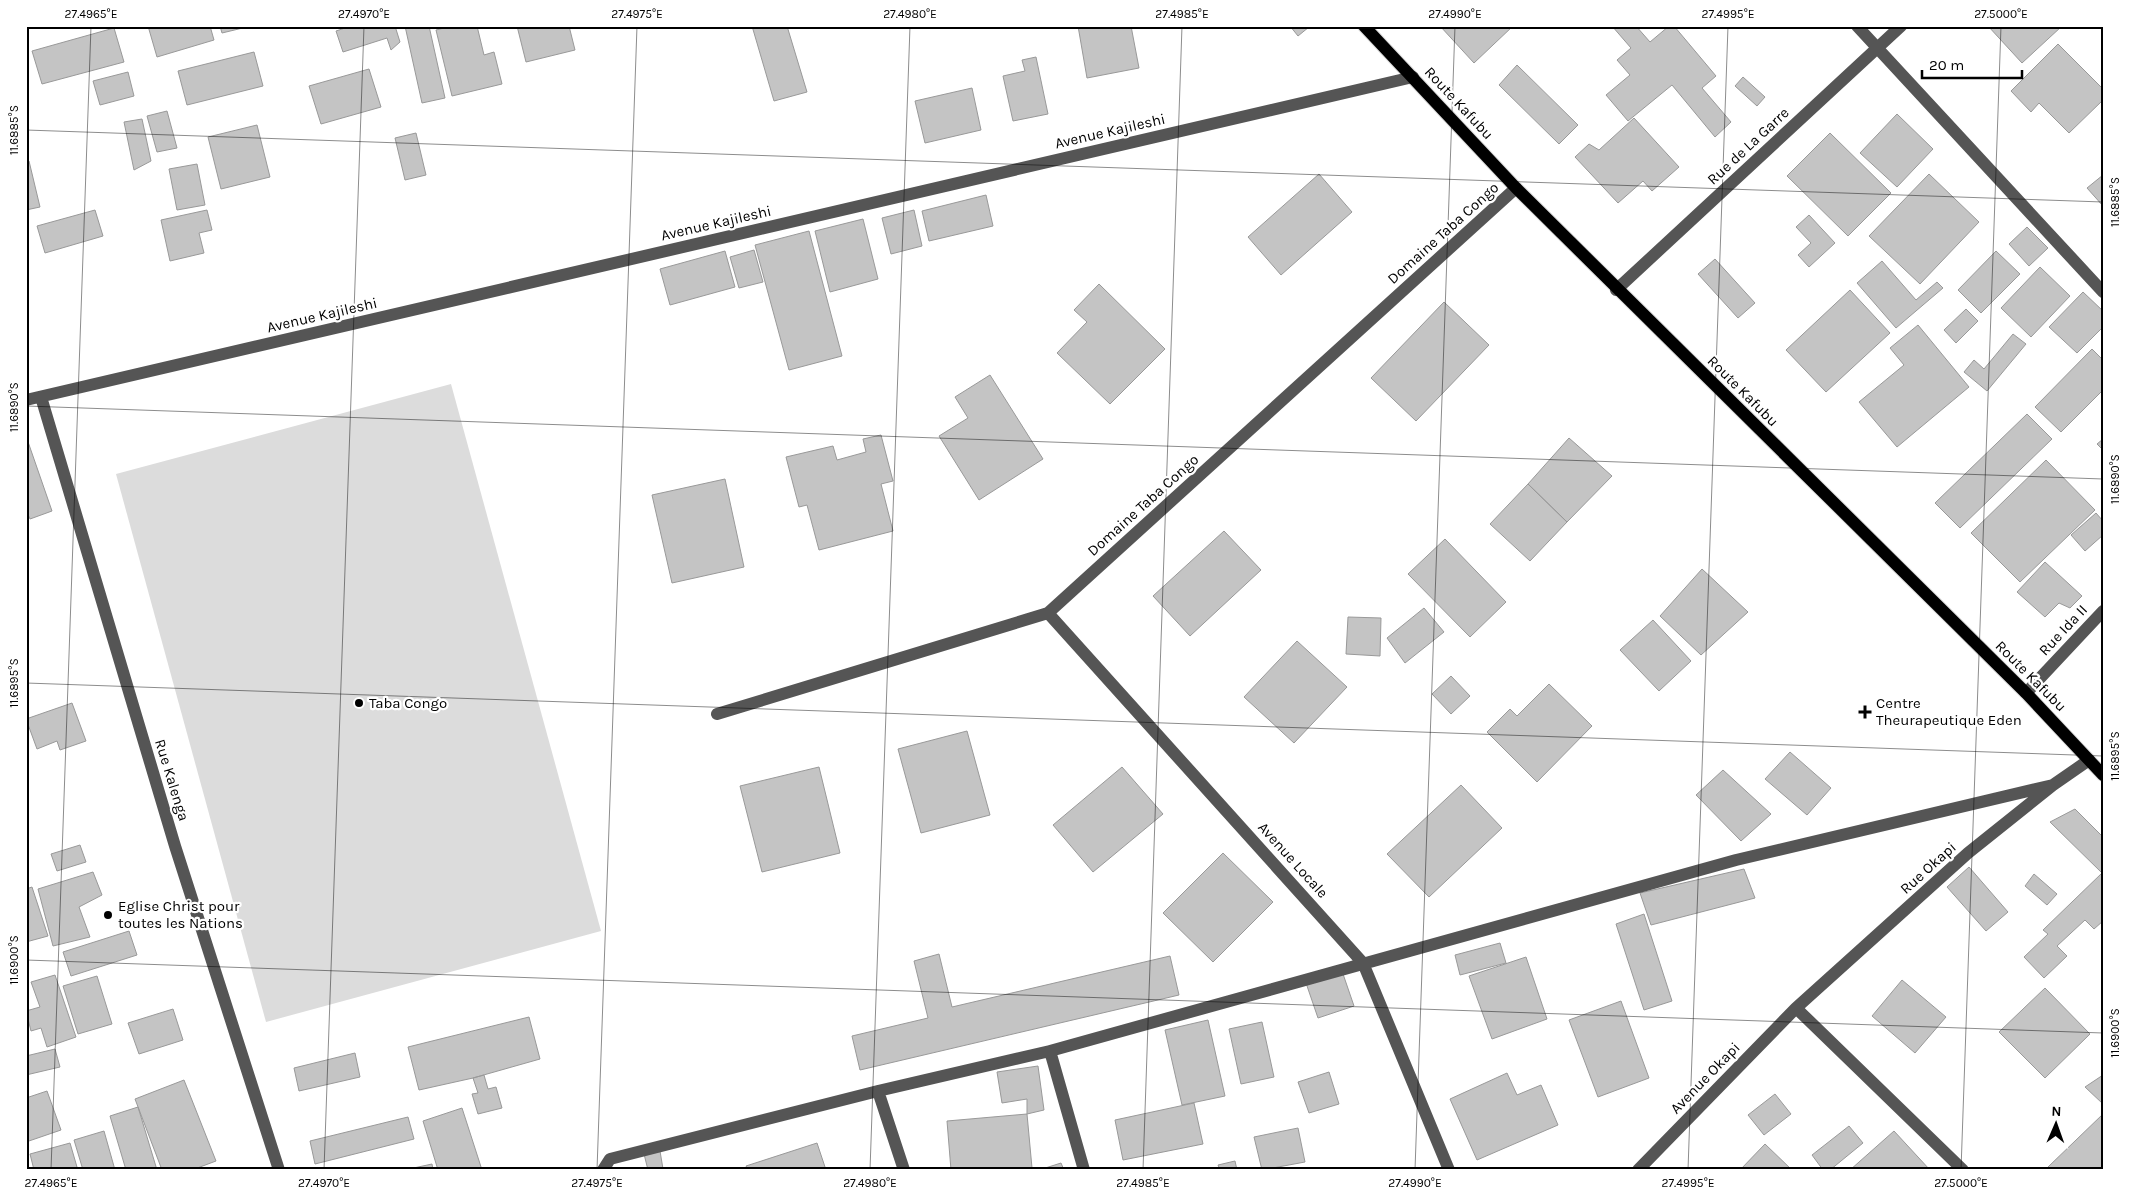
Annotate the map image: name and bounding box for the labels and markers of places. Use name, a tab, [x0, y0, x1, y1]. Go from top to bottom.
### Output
place label: Taba Congo	[369, 694, 447, 712]
place label: Centre Theurapeutique Eden	[1876, 694, 2022, 729]
marker: Taba Congo	[353, 697, 365, 709]
marker: Centre Theurapeutique Eden	[1858, 705, 1872, 719]
place label: Eglise Christ pour toutes les Nations	[118, 897, 243, 932]
marker: Eglise Christ pour toutes les Nations	[102, 909, 114, 921]

